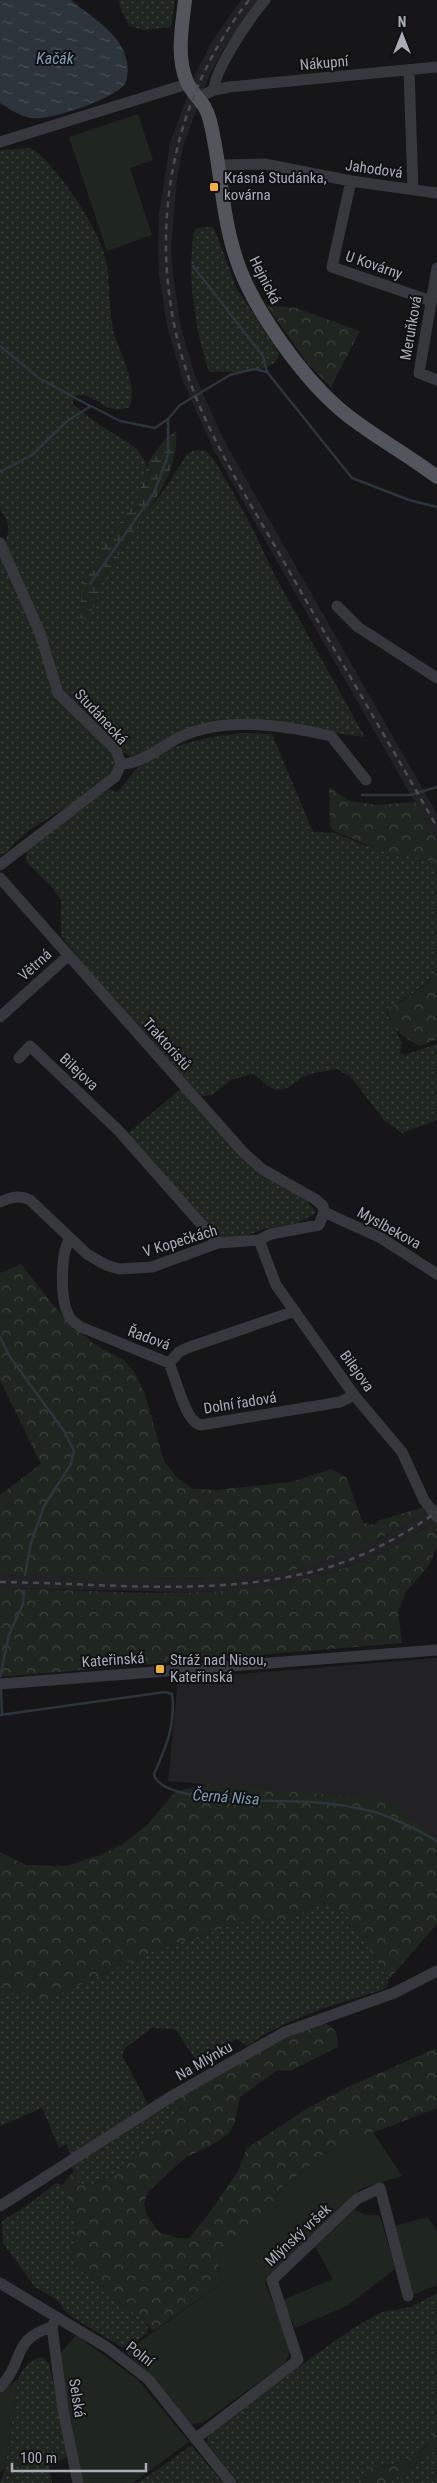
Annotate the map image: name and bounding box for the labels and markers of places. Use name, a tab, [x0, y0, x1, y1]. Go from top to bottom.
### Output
place label: Krásná Studánka, kovárna	[224, 169, 327, 204]
marker: Krásná Studánka, kovárna	[208, 181, 220, 193]
place label: Stráž nad Nisou, Kateřinská	[170, 1651, 266, 1686]
marker: Stráž nad Nisou, Kateřinská	[154, 1663, 166, 1675]

